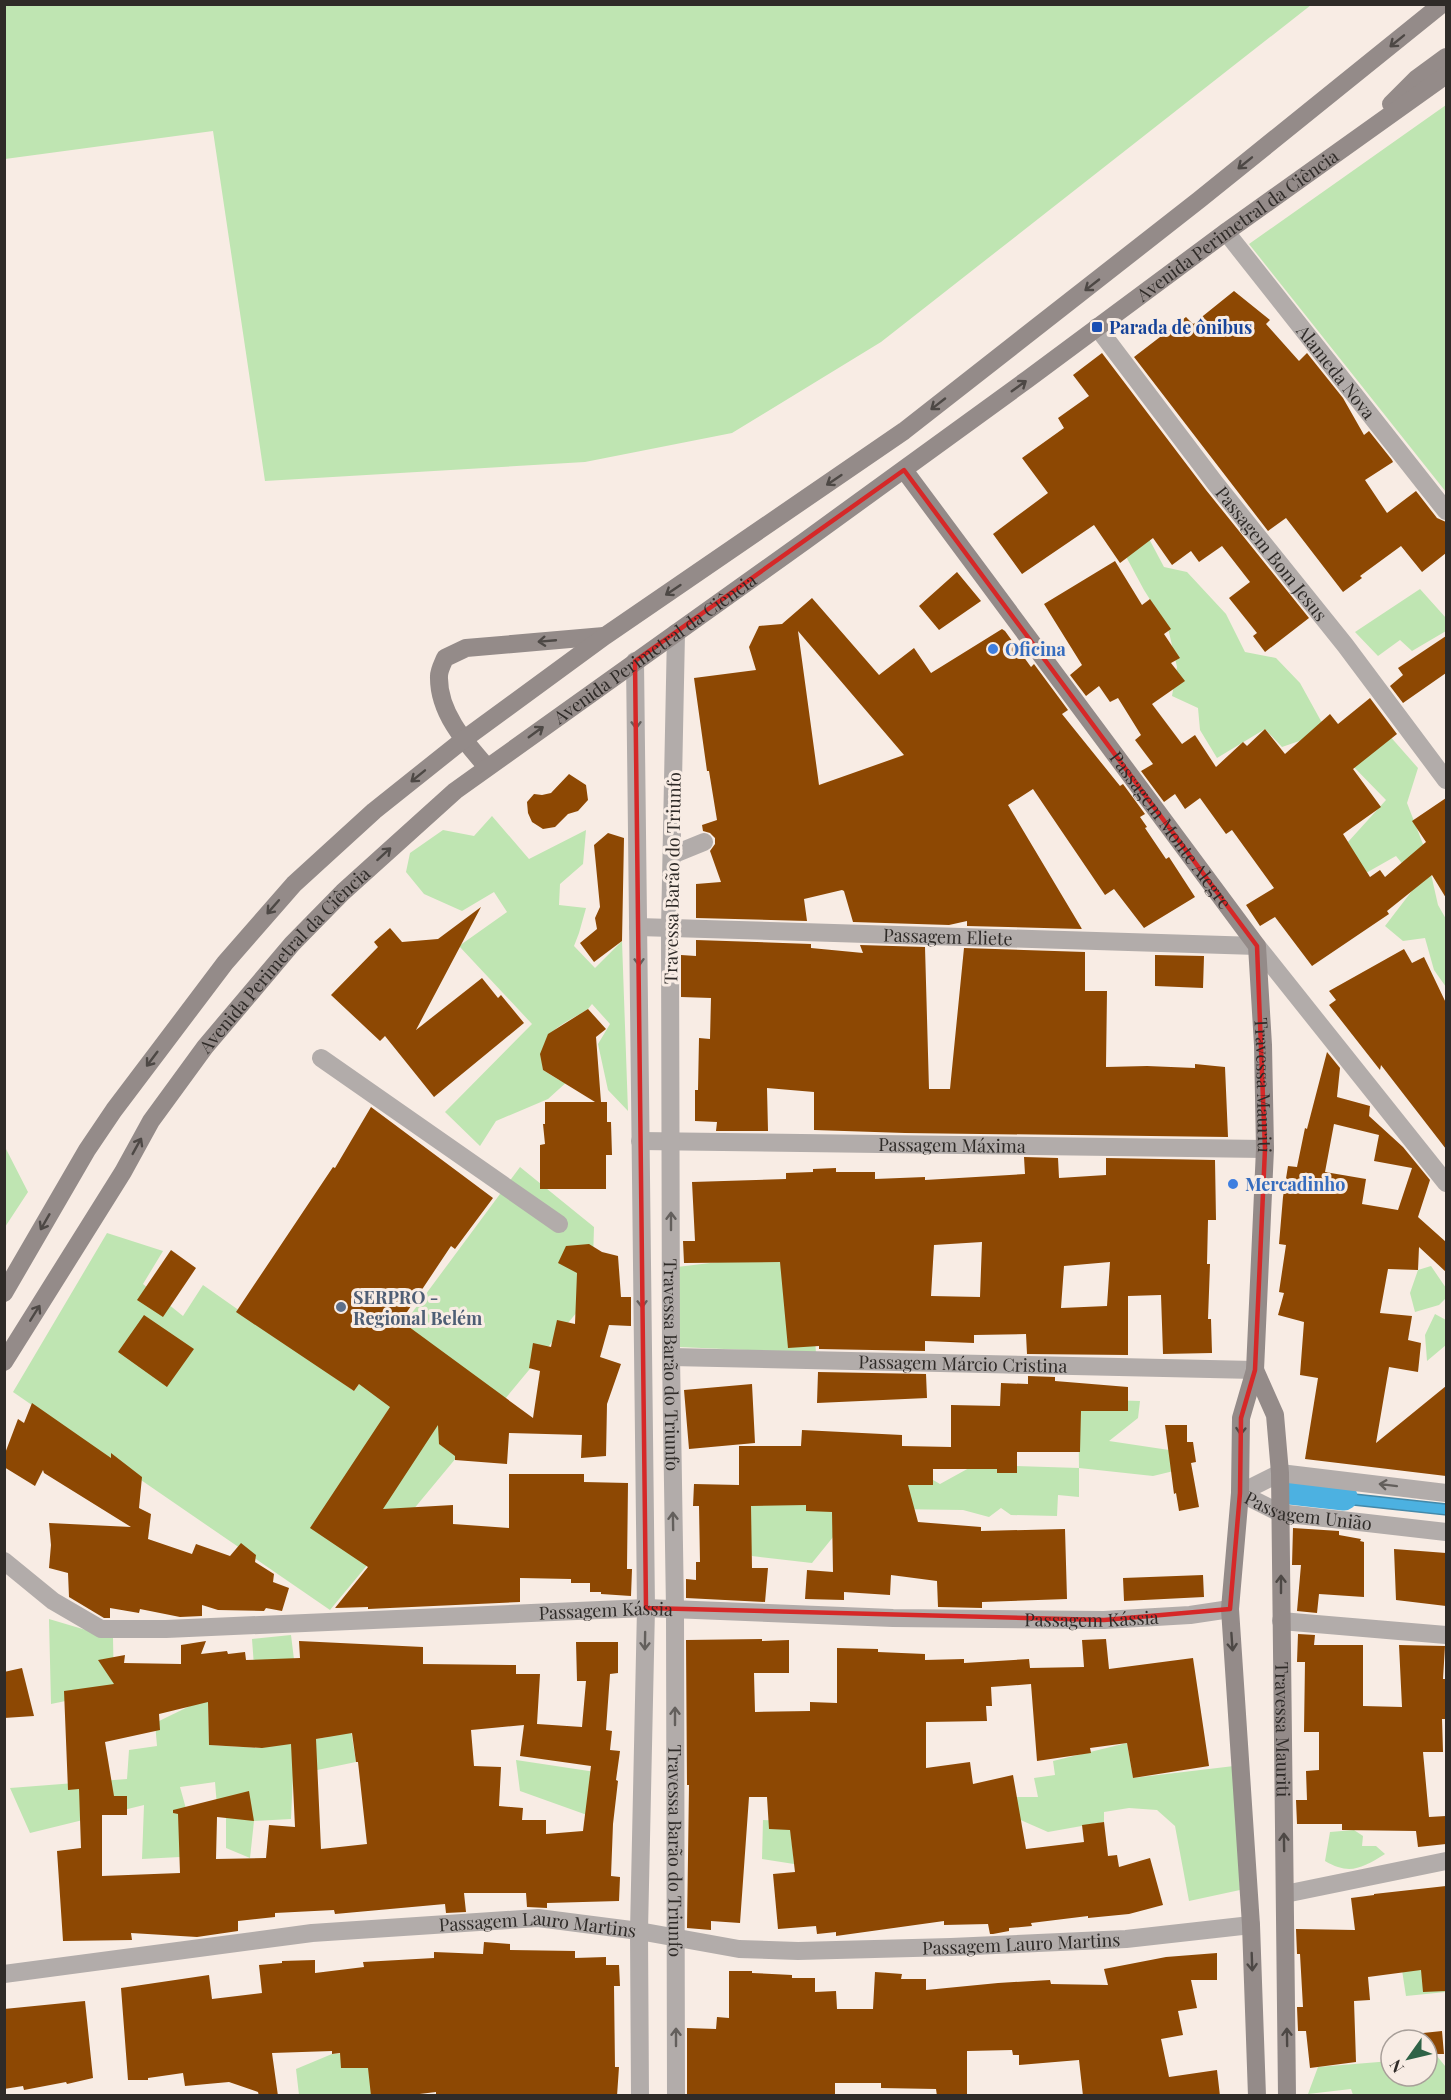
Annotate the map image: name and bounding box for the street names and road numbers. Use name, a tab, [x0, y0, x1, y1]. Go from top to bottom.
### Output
street label: Avenida Perimetral da Ciência	[1131, 144, 1343, 307]
street label: Alameda Nova	[1291, 319, 1381, 424]
street label: Passagem Bom Jesus	[1210, 481, 1333, 626]
street label: Avenida Perimetral da Ciência	[548, 568, 761, 730]
street label: Passagem Monte Alegre	[1105, 746, 1237, 913]
street label: Travessa Barão do Triunfo	[658, 772, 686, 984]
street label: Avenida Perimetral da Ciência	[193, 861, 375, 1059]
street label: Passagem Eliete	[883, 923, 1013, 950]
street label: Travessa Mauriti	[1249, 1017, 1277, 1153]
street label: Passagem Máxima	[878, 1132, 1026, 1158]
street label: Travessa Barão do Triunfo	[659, 1259, 685, 1471]
street label: Passagem Márcio Cristina	[858, 1349, 1068, 1378]
street label: Passagem União	[1241, 1485, 1373, 1535]
street label: Passagem Kássia	[538, 1596, 673, 1625]
street label: Passagem Kássia	[1024, 1605, 1159, 1632]
street label: Travessa Mauriti	[1270, 1662, 1296, 1797]
street label: Travessa Barão do Triunfo	[663, 1745, 688, 1957]
street label: Passagem Lauro Martins	[438, 1906, 638, 1943]
street label: Passagem Lauro Martins	[922, 1927, 1121, 1960]

